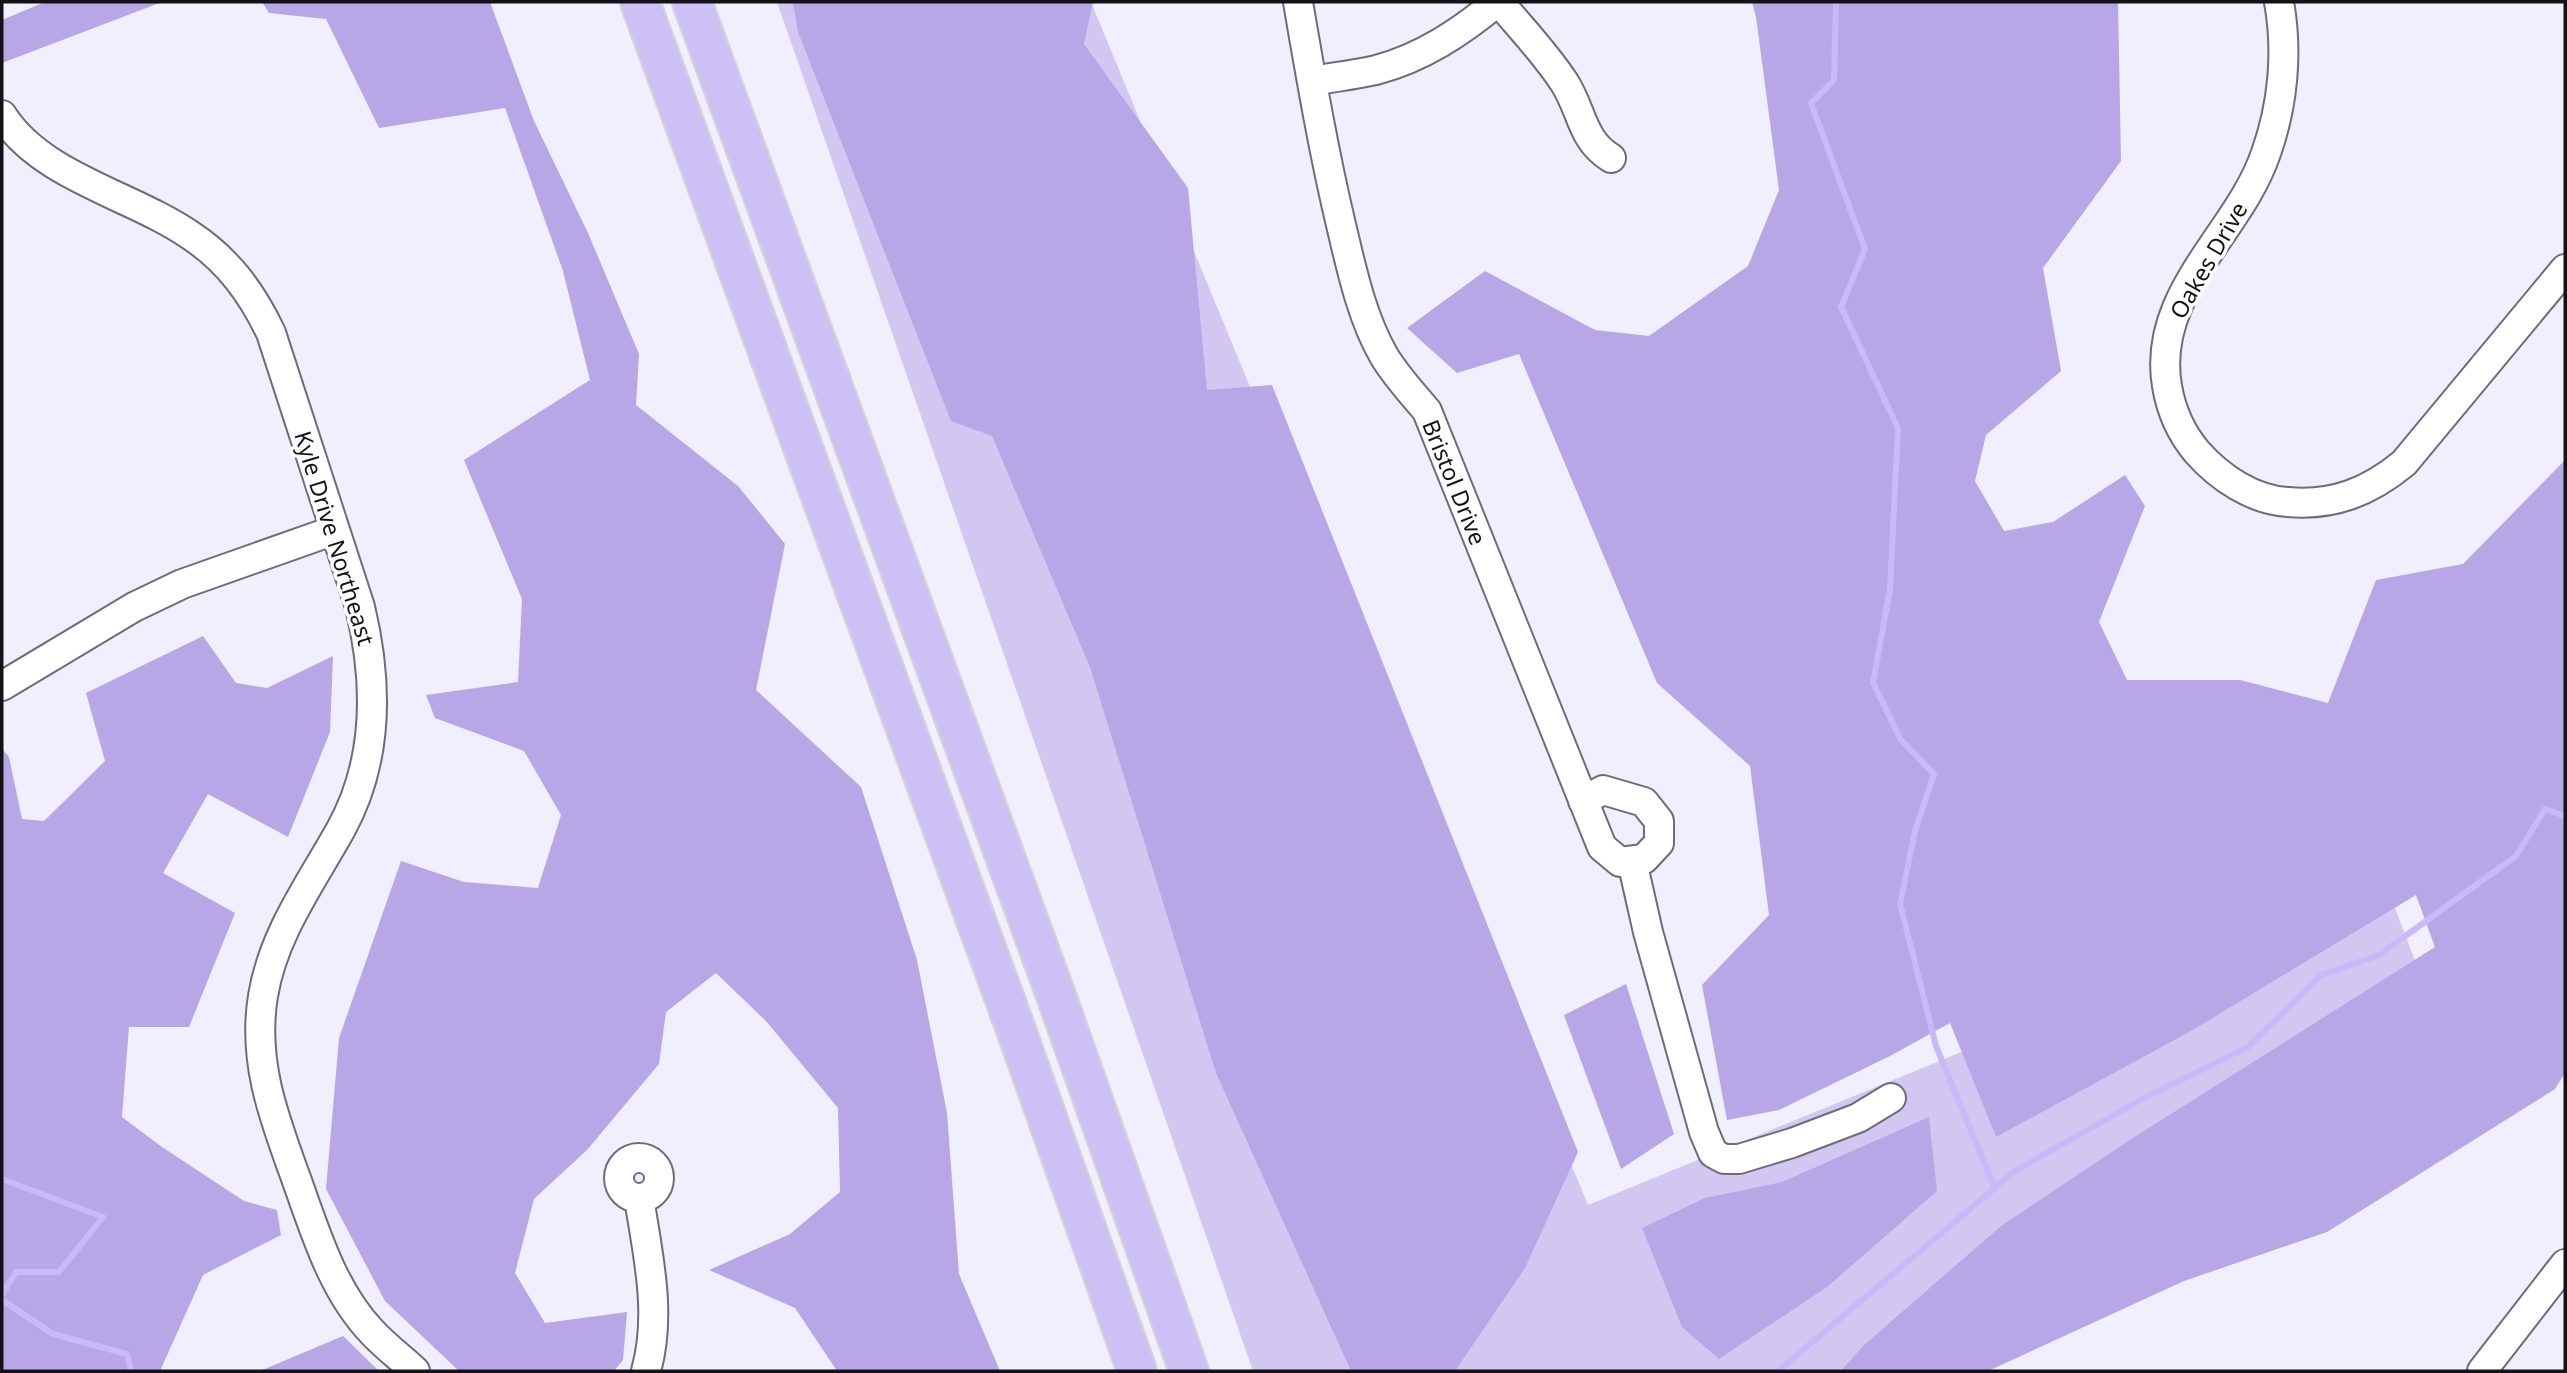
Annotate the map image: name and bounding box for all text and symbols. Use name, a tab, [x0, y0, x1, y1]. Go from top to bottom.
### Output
street label: Oakes Drive	[2162, 196, 2254, 324]
street label: Bristol Drive	[1415, 415, 1495, 549]
street label: Kyle Drive Northeast	[287, 427, 383, 649]

